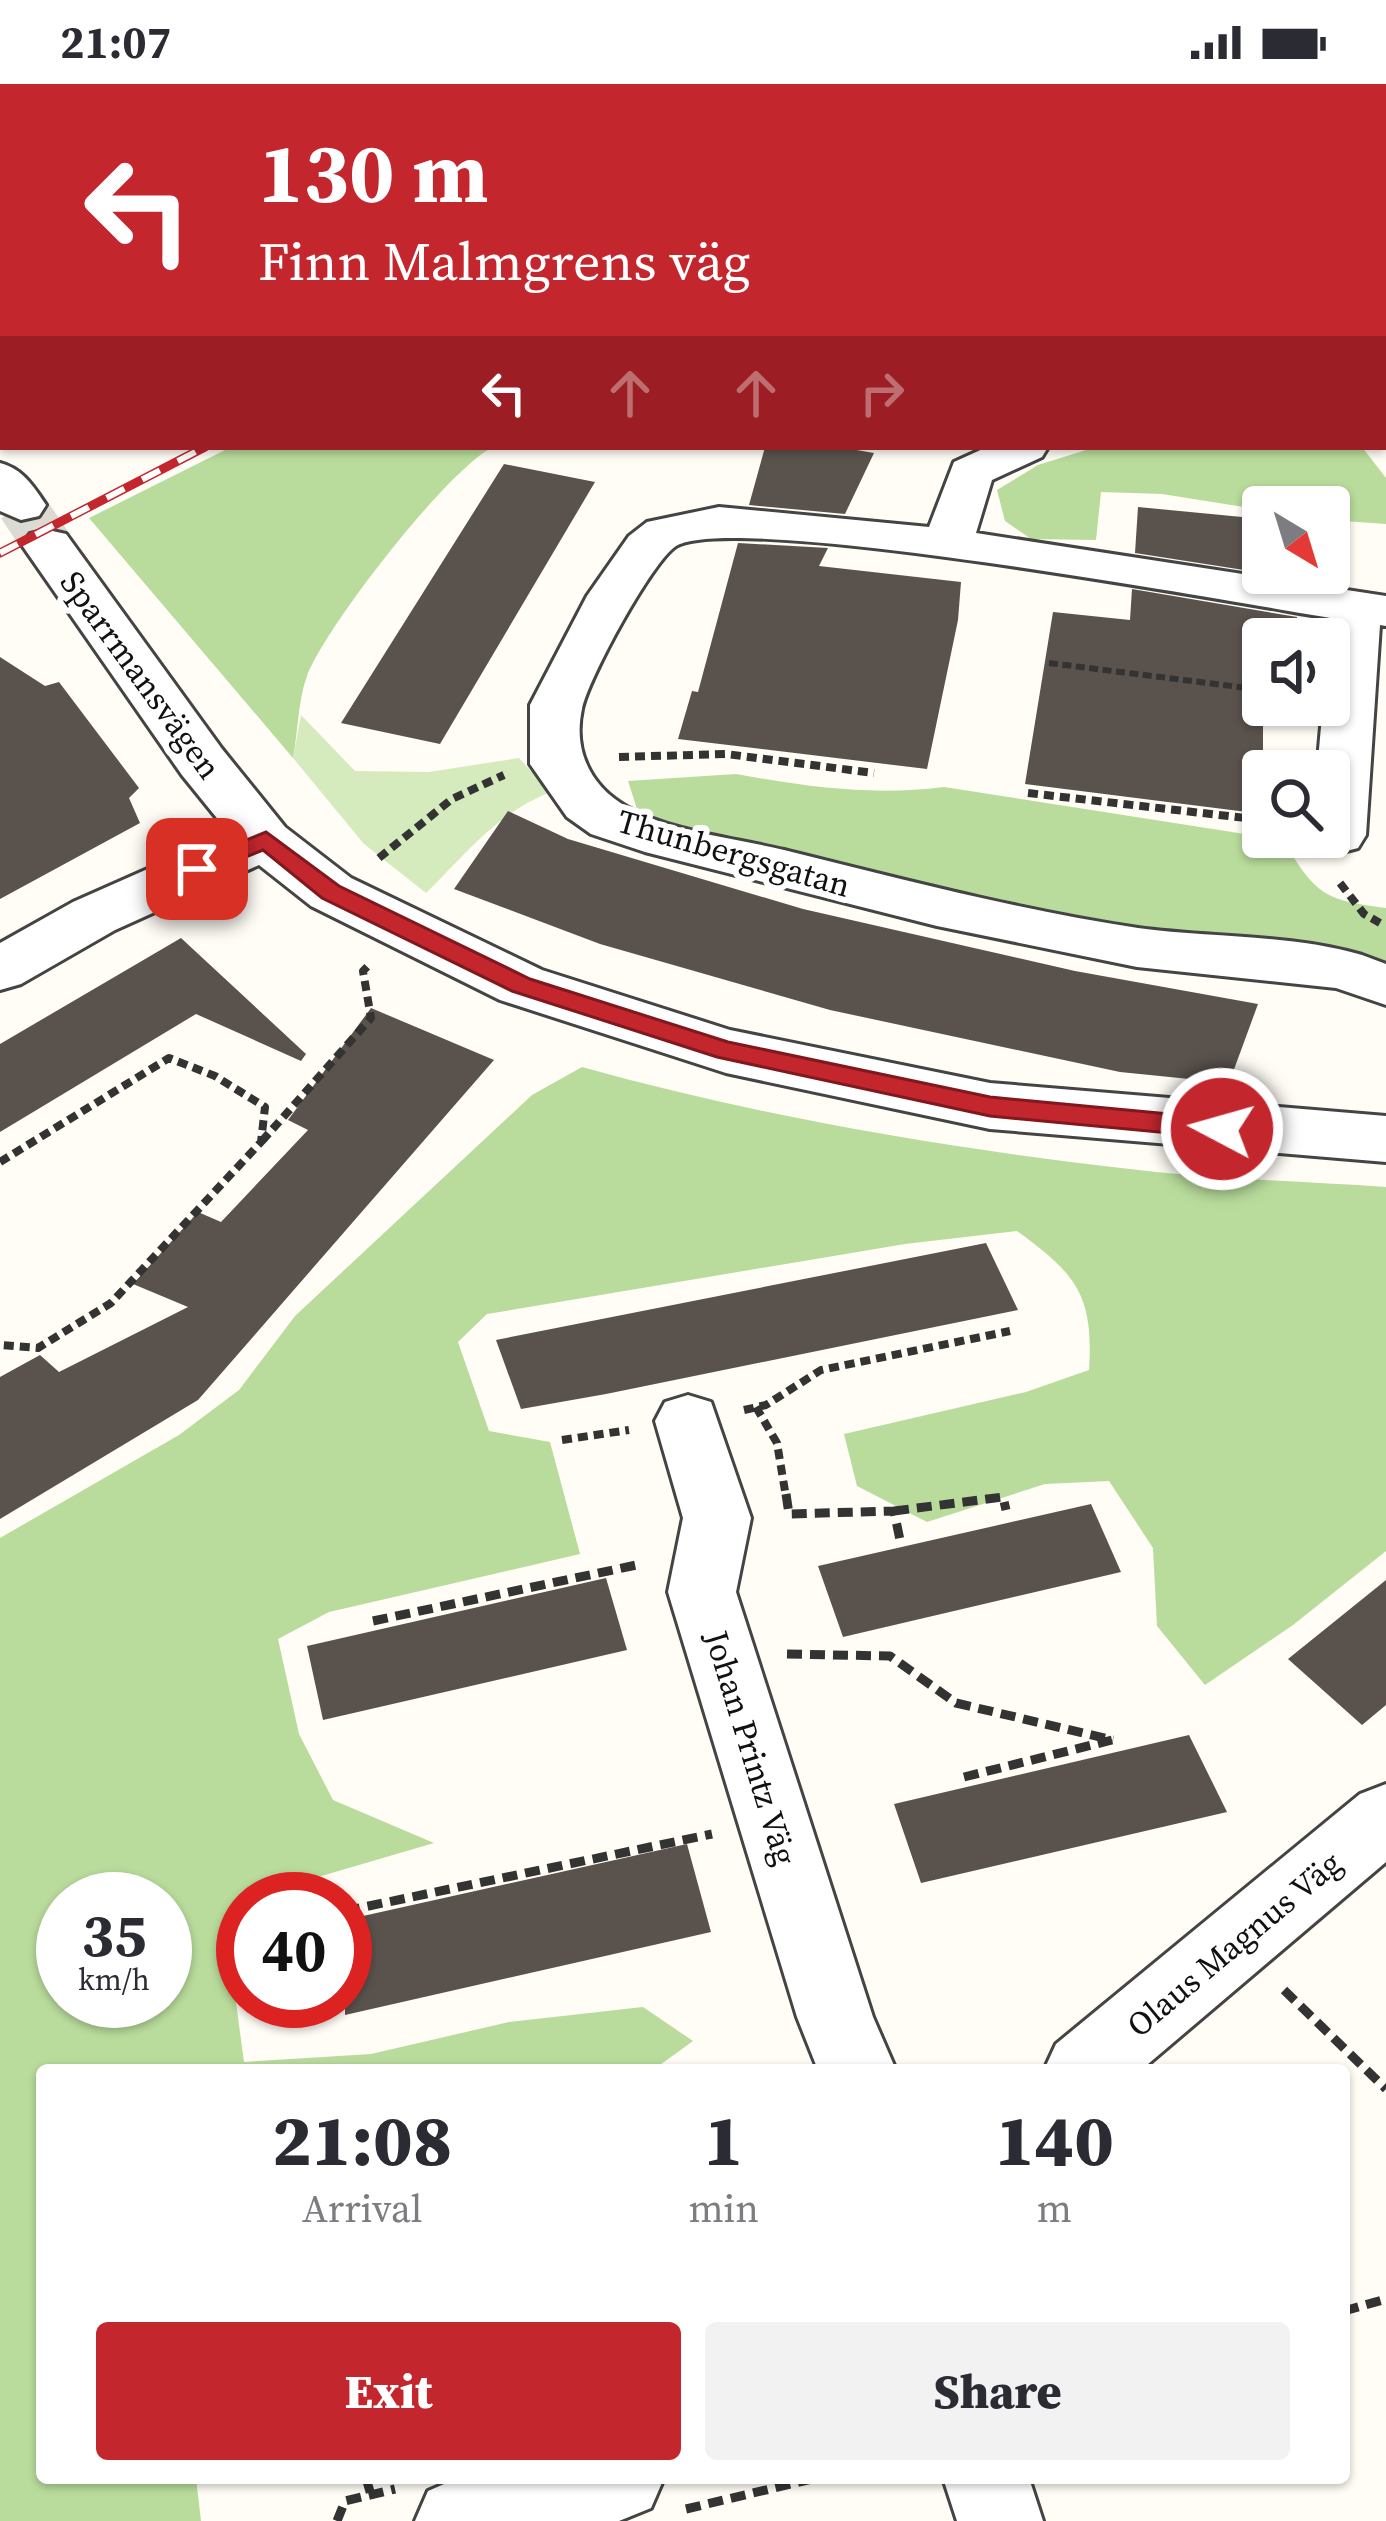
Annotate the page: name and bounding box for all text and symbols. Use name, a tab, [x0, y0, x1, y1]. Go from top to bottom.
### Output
text: 21:07	[60, 11, 171, 73]
text: 130 m	[258, 115, 489, 230]
icon: left	[60, 132, 216, 288]
text: Finn Malmgrens väg	[258, 224, 751, 298]
icon: left	[471, 360, 537, 426]
icon: ahead	[597, 360, 663, 426]
icon: ahead	[723, 360, 789, 426]
icon: right	[849, 360, 915, 426]
north arrow	[1242, 486, 1350, 594]
map controls	[1242, 486, 1350, 858]
street label: Sparrmansvägen	[50, 562, 232, 788]
button: sound	[1242, 618, 1350, 726]
button: search	[1242, 750, 1350, 858]
street label: Thunbergsgatan	[612, 798, 856, 908]
pin	[146, 818, 248, 920]
icon: arrive	[164, 836, 230, 902]
position arrow	[1159, 1066, 1285, 1192]
street label: Johan Printz Väg	[694, 1624, 808, 1871]
street label: Olaus Magnus Väg	[1117, 1841, 1351, 2047]
speed limit sign: 40	[216, 1872, 372, 2028]
text: 35	[81, 1894, 147, 1976]
text: km/h	[78, 1959, 150, 2000]
text: 21:08	[272, 2090, 452, 2189]
text: 1	[704, 2090, 743, 2189]
text: 140	[995, 2090, 1114, 2189]
text: Arrival	[302, 2182, 422, 2235]
text: min	[688, 2182, 759, 2235]
text: m	[1037, 2182, 1072, 2235]
button: Exit	[96, 2322, 681, 2460]
button: Share	[705, 2322, 1290, 2460]

